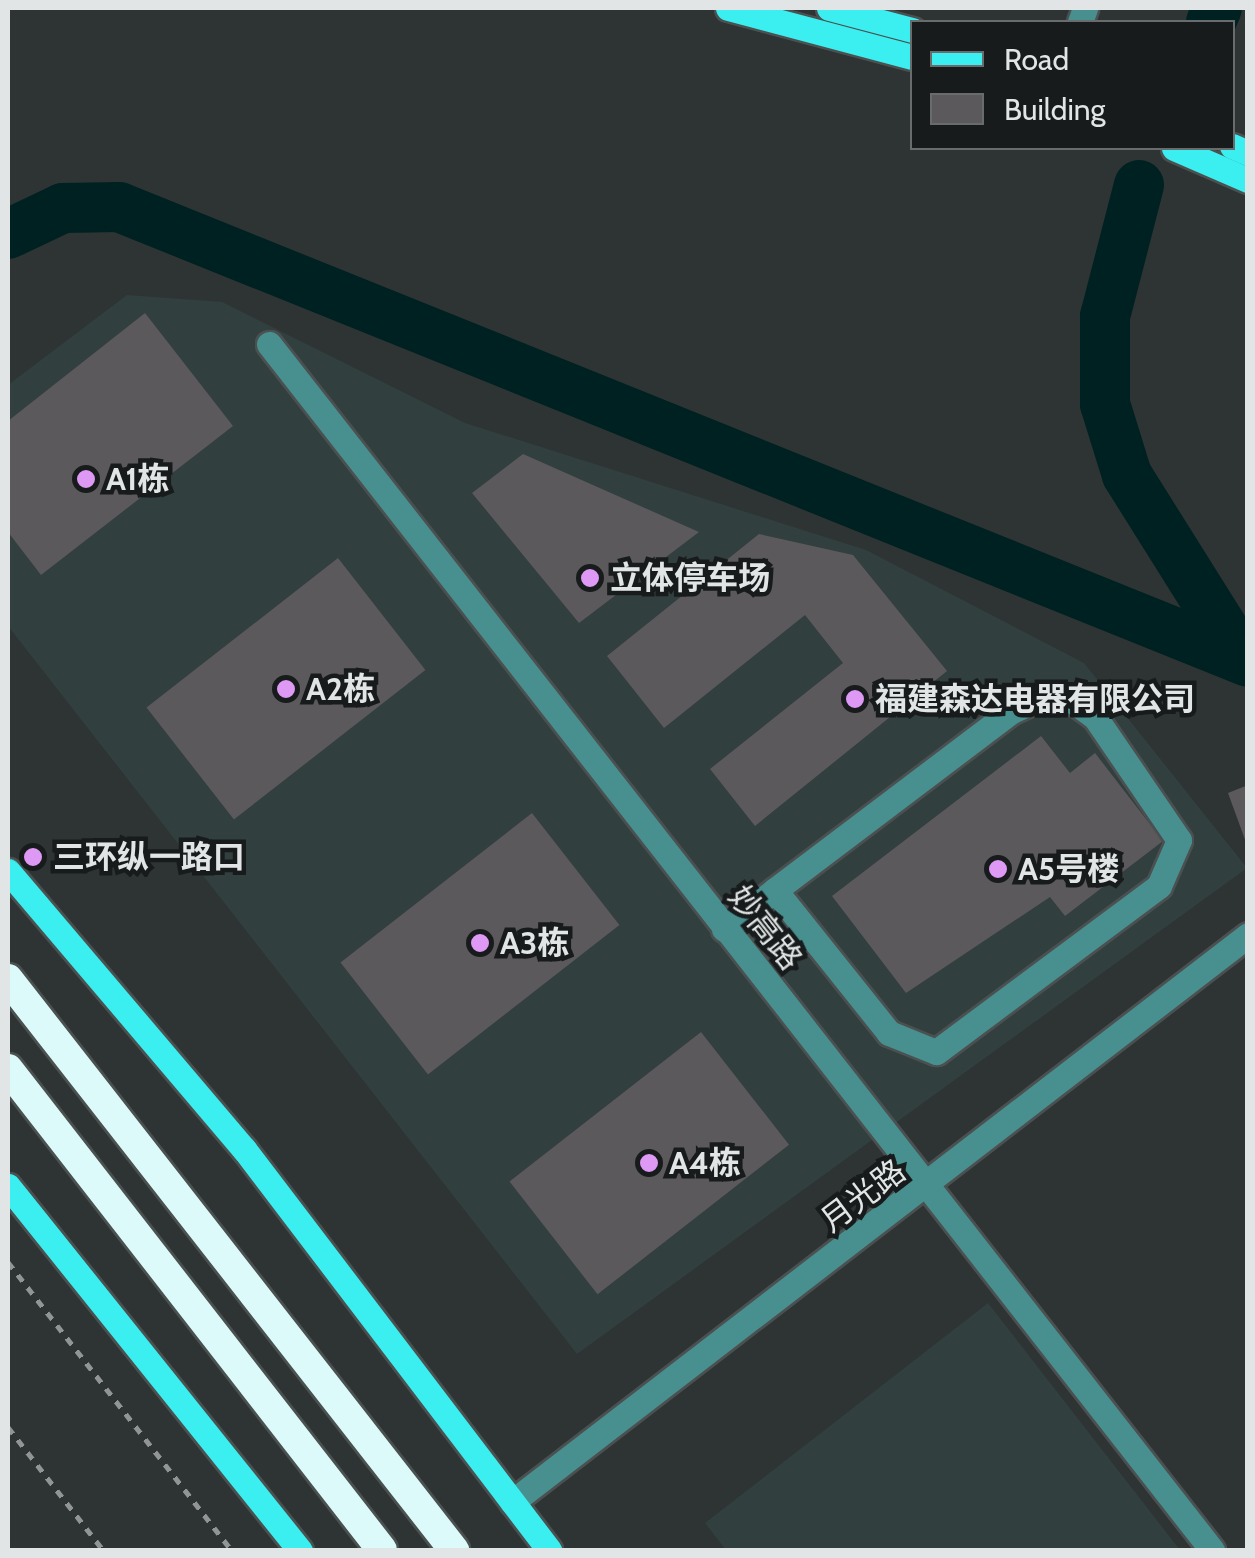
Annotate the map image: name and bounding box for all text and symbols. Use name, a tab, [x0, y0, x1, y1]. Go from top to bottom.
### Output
legend	[910, 20, 1235, 150]
text: Road	[1004, 41, 1069, 78]
text: Building	[1004, 91, 1106, 128]
place label: A1栋	[106, 460, 169, 498]
marker: A1栋	[75, 468, 97, 490]
place label: 立体停车场	[610, 559, 770, 597]
marker: 立体停车场	[579, 567, 601, 589]
place label: A2栋	[306, 670, 375, 708]
marker: A2栋	[275, 678, 297, 700]
place label: 福建森达电器有限公司	[875, 680, 1195, 718]
marker: 福建森达电器有限公司	[844, 688, 866, 710]
place label: 三环纵一路口	[53, 838, 245, 876]
marker: 三环纵一路口	[22, 846, 44, 868]
place label: A5号楼	[1018, 850, 1119, 888]
marker: A5号楼	[987, 858, 1009, 880]
street label: 妙高路	[720, 878, 810, 978]
place label: A3栋	[500, 924, 569, 962]
marker: A3栋	[469, 932, 491, 954]
place label: A4栋	[669, 1144, 741, 1182]
marker: A4栋	[638, 1152, 660, 1174]
street label: 月光路	[813, 1152, 913, 1240]

